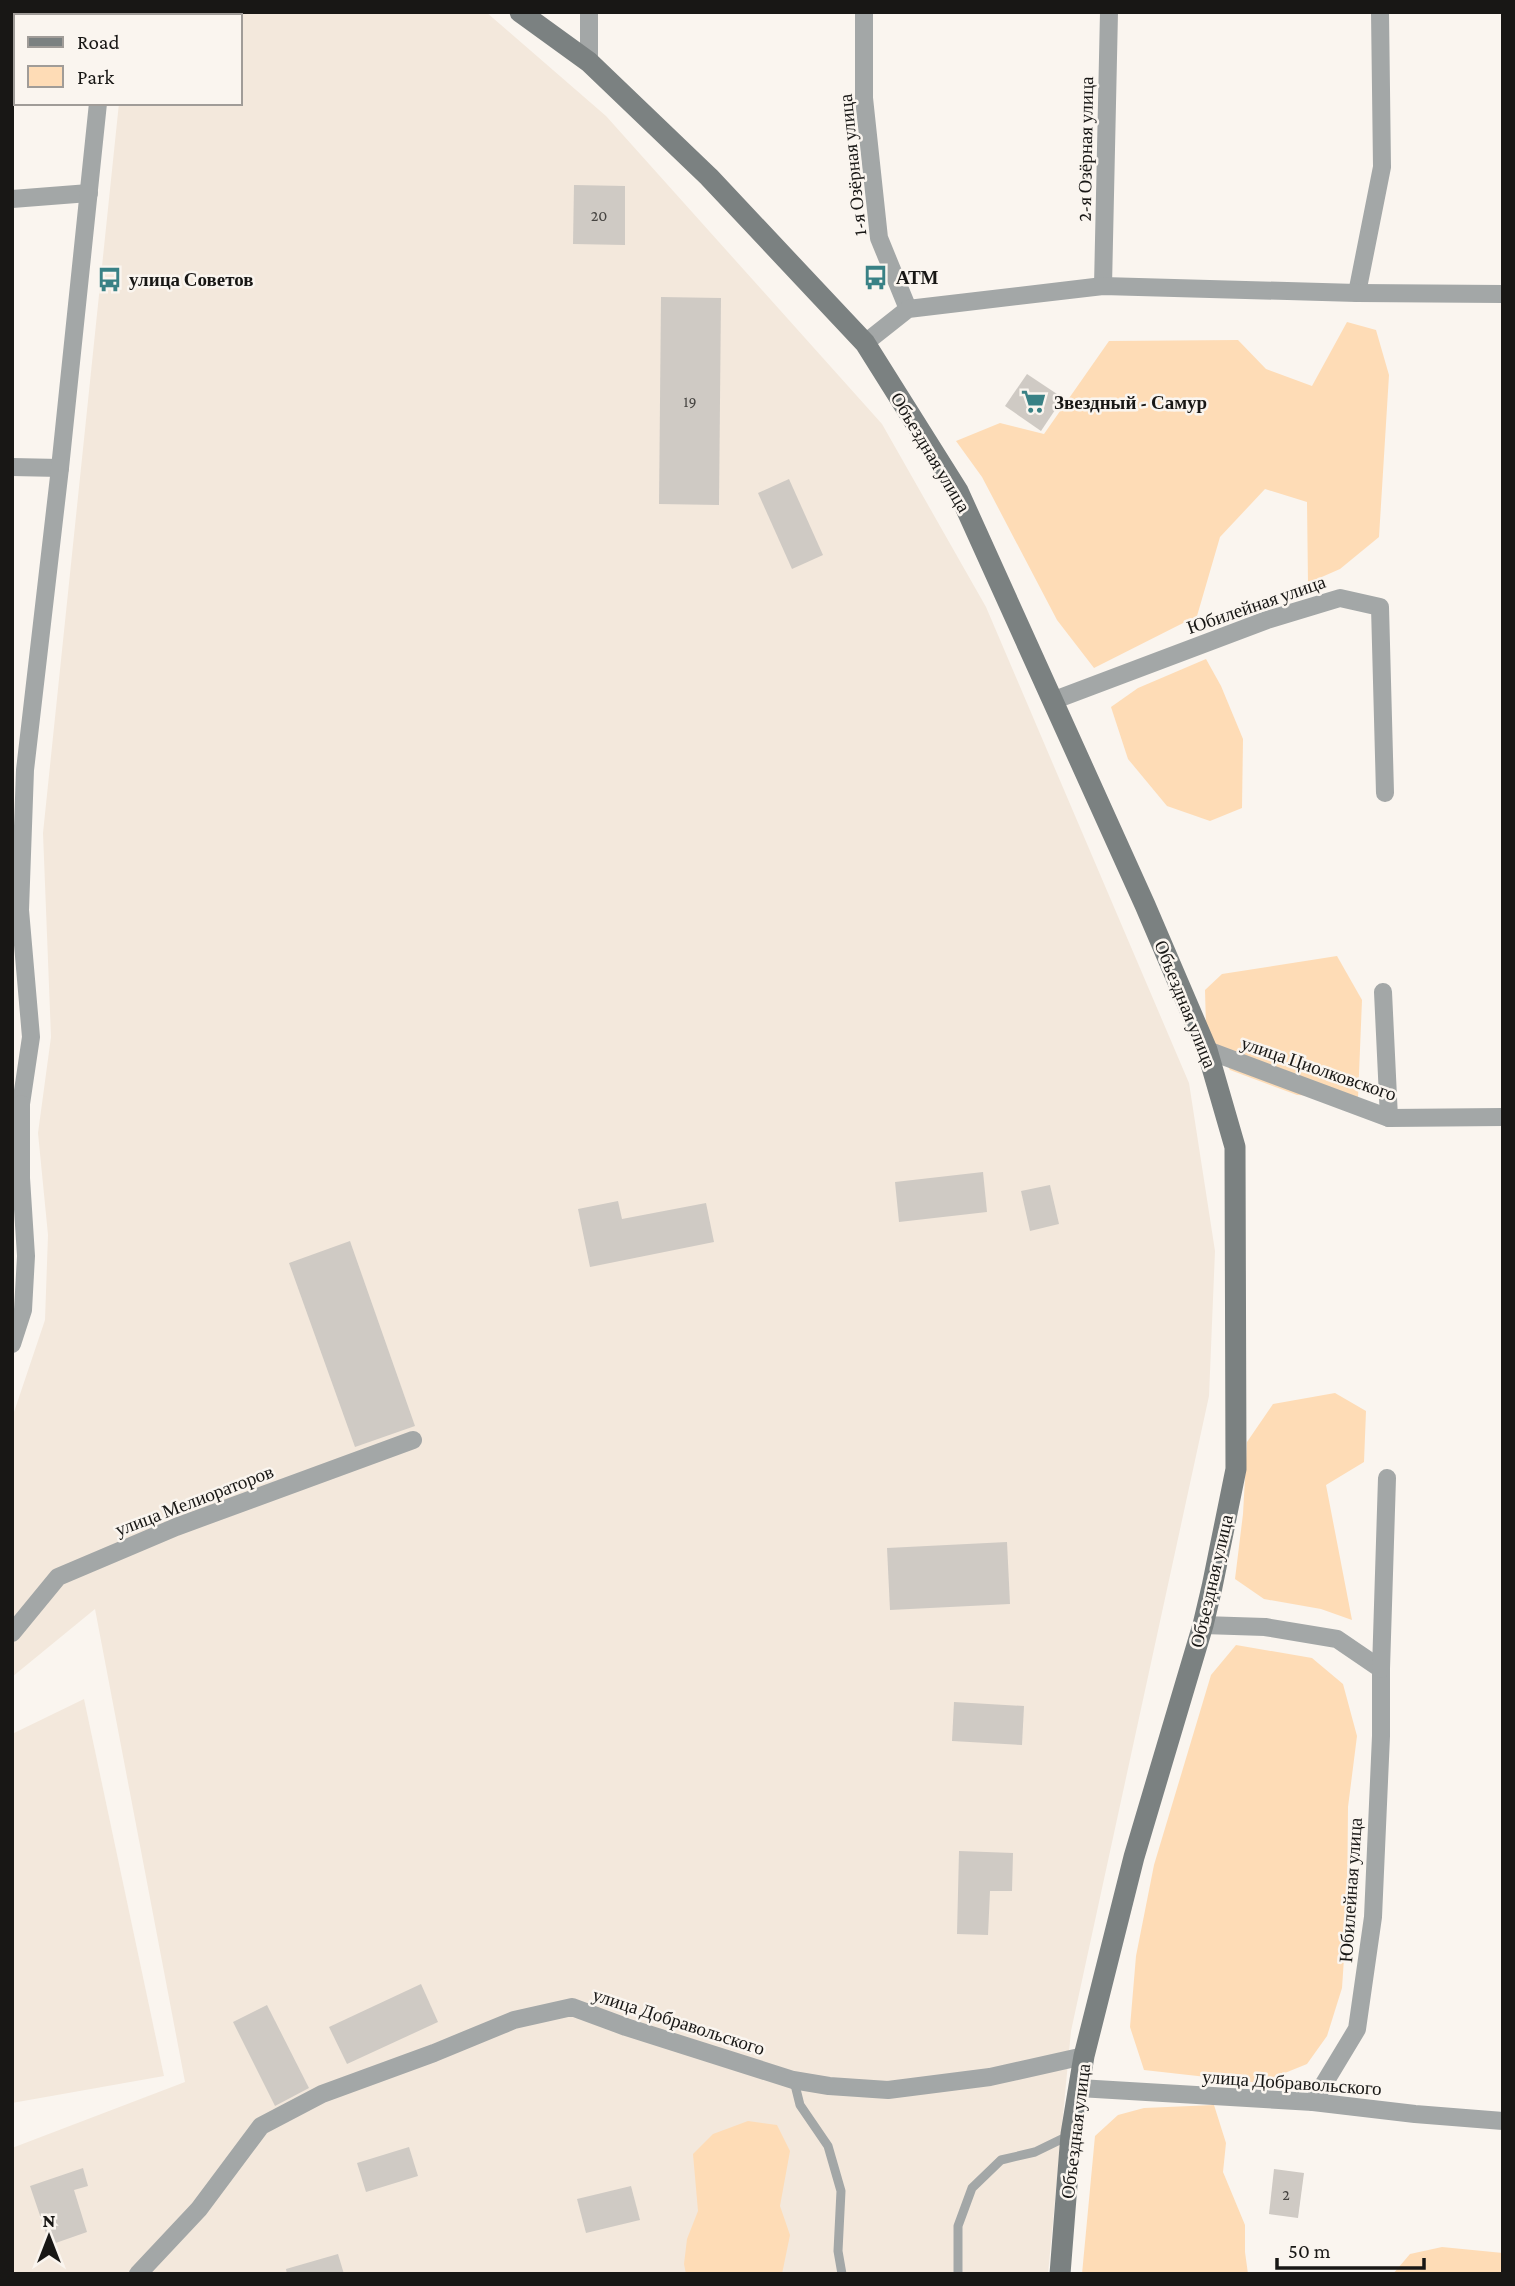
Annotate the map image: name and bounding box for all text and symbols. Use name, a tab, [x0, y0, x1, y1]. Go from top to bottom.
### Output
legend	[14, 14, 242, 105]
text: Road	[77, 30, 120, 54]
text: Park	[77, 65, 114, 89]
street label: 2-я Озёрная улица	[1074, 76, 1097, 222]
street label: 1-я Озёрная улица	[835, 92, 870, 237]
house number: 20	[591, 207, 607, 224]
bus stop icon: АТМ	[862, 263, 890, 291]
bus stop icon: улица Советов	[95, 265, 123, 293]
place label: АТМ	[896, 267, 938, 288]
place label: улица Советов	[129, 269, 254, 290]
supermarket icon: Звездный - Самур	[1020, 388, 1048, 416]
street label: Объездная улица	[887, 389, 975, 516]
place label: Звездный - Самур	[1054, 392, 1207, 413]
house number: 19	[683, 393, 697, 410]
street label: Юбилейная улица	[1184, 571, 1329, 638]
street label: Объездная улица	[1150, 937, 1221, 1072]
street label: улица Циолковского	[1238, 1032, 1399, 1105]
street label: улица Мелиораторов	[112, 1461, 276, 1540]
street label: Объездная улица	[1186, 1512, 1237, 1650]
street label: Юбилейная улица	[1335, 1816, 1366, 1963]
street label: улица Добравольского	[590, 1984, 768, 2059]
street label: Объездная улица	[1057, 2062, 1094, 2200]
street label: улица Добравольского	[1202, 2066, 1382, 2099]
house number: 2	[1282, 2186, 1290, 2203]
north arrow	[14, 2202, 84, 2272]
text: N	[43, 2210, 56, 2231]
scale bar	[1277, 2226, 1424, 2270]
text: 50 m	[1288, 2239, 1331, 2263]

